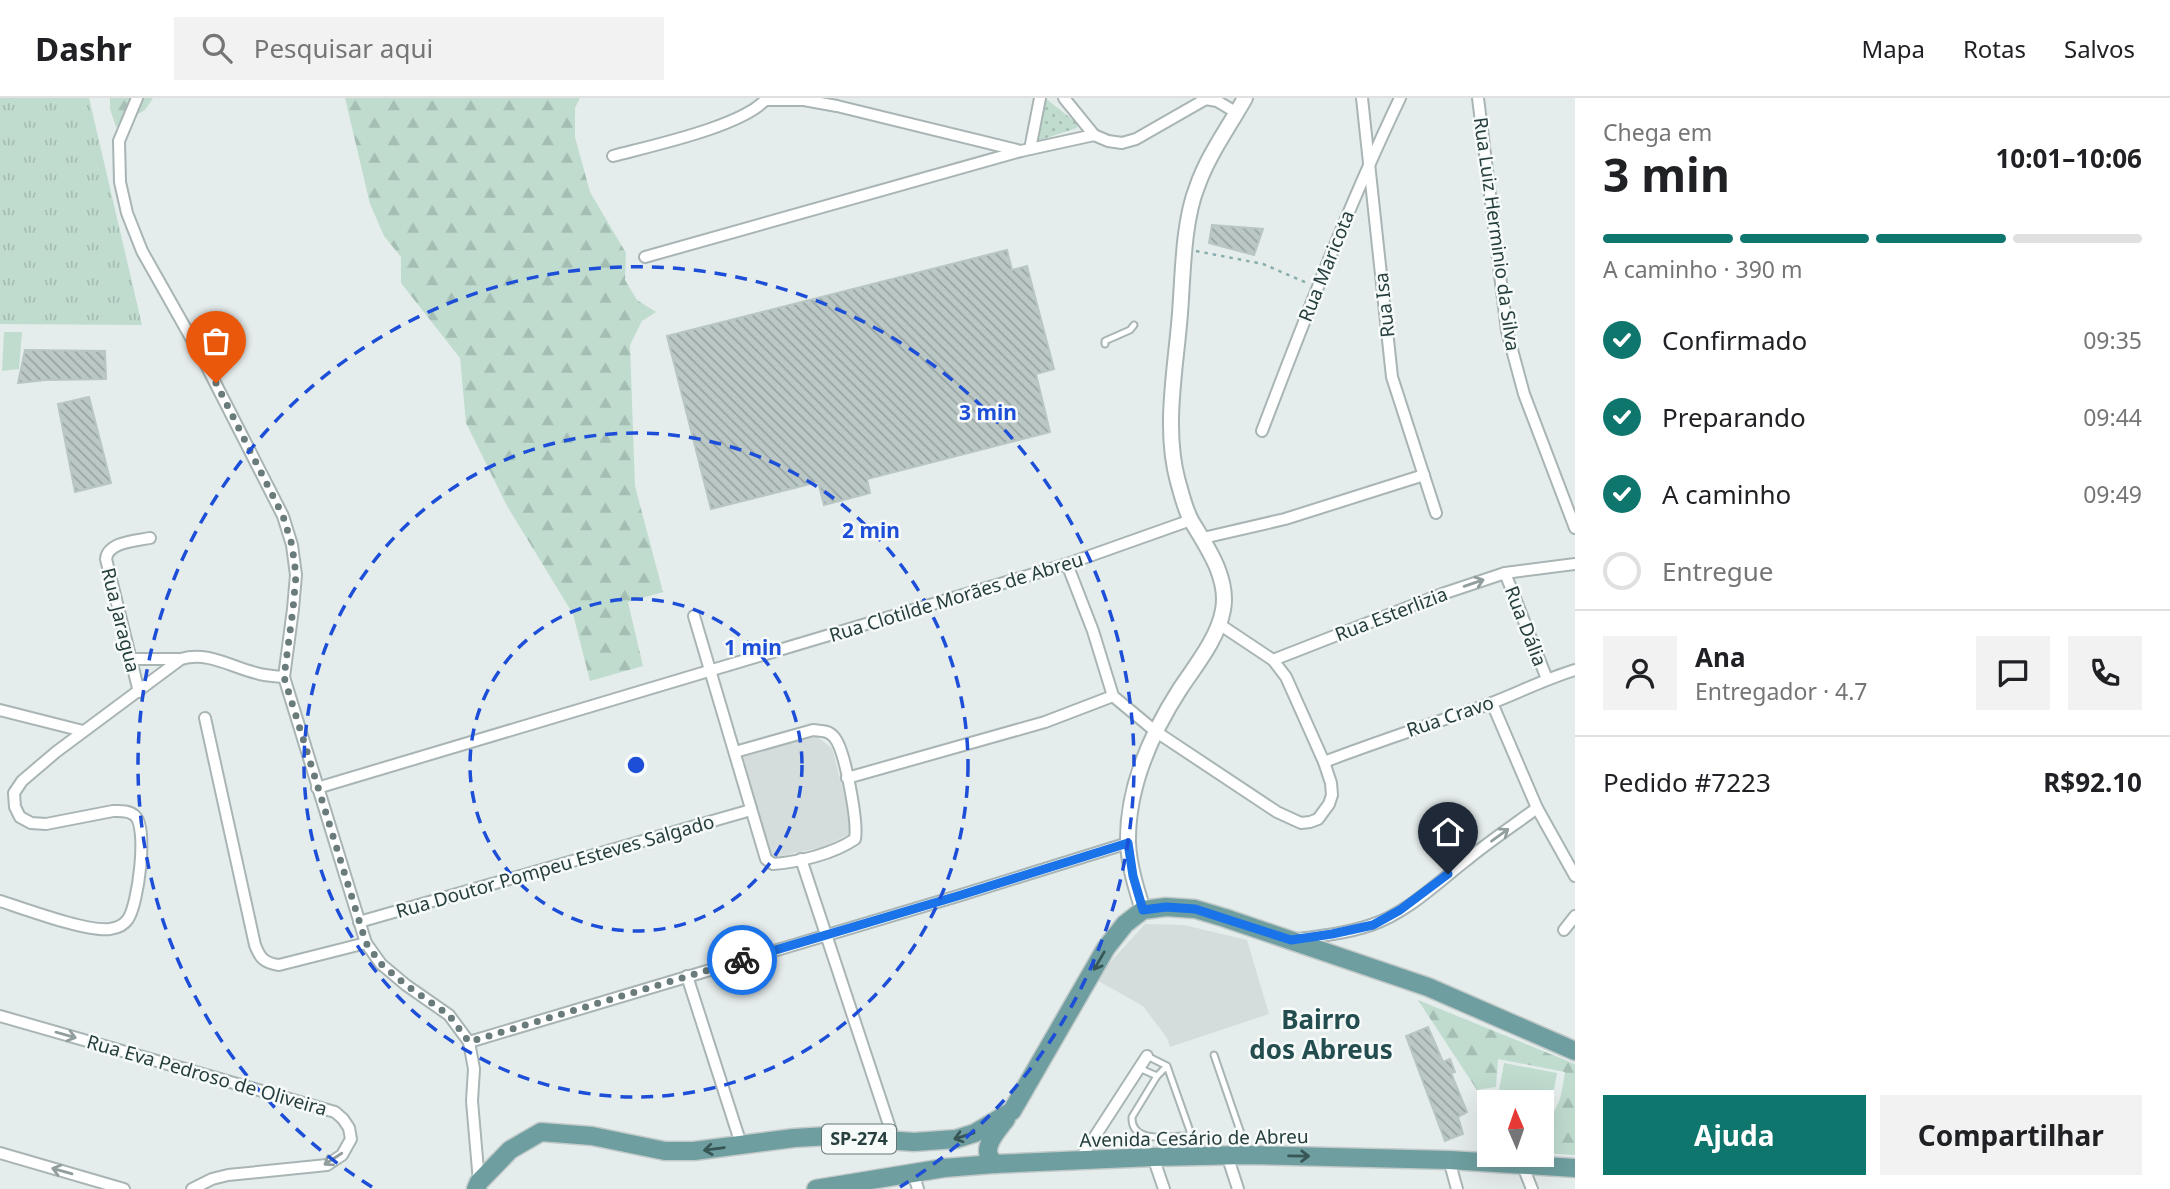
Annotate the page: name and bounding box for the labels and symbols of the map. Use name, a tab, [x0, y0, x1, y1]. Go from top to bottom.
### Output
street label: Rua Luiz Herminio da Silva	[1468, 115, 1526, 353]
street label: Rua Maricota	[1292, 206, 1360, 326]
street label: Rua Isa	[1368, 271, 1400, 339]
pin	[186, 311, 246, 383]
text: 3 min	[959, 398, 1017, 426]
text: 2 min	[842, 516, 900, 544]
street label: Rua Clotilde Morães de Abreu	[826, 546, 1086, 648]
street label: Rua Jaragua	[95, 565, 147, 675]
one-way arrow	[1463, 576, 1485, 588]
street label: Rua Esterlizia	[1331, 581, 1451, 647]
street label: Rua Dália	[1499, 582, 1553, 670]
text: 1 min	[724, 633, 782, 661]
street label: Rua Cravo	[1403, 689, 1497, 743]
centre of rings	[624, 753, 648, 777]
pin	[1418, 802, 1478, 874]
street label: Rua Doutor Pompeu Esteves Salgado	[393, 808, 717, 924]
one-way arrow	[1491, 828, 1510, 843]
courier	[707, 925, 777, 995]
one-way arrow	[1092, 950, 1105, 971]
district label: Bairro dos Abreus	[1249, 1001, 1393, 1067]
street label: Rua Eva Pedroso de Oliveira	[84, 1028, 330, 1122]
one-way arrow	[54, 1029, 76, 1042]
north arrow	[1477, 1090, 1554, 1167]
street label: Avenida Cesário de Abreu	[1079, 1123, 1309, 1153]
road number: SP-274	[822, 1124, 896, 1154]
one-way arrow	[954, 1130, 976, 1143]
one-way arrow	[703, 1142, 726, 1155]
one-way arrow	[1287, 1149, 1310, 1163]
one-way arrow	[324, 1151, 343, 1166]
one-way arrow	[51, 1163, 73, 1176]

